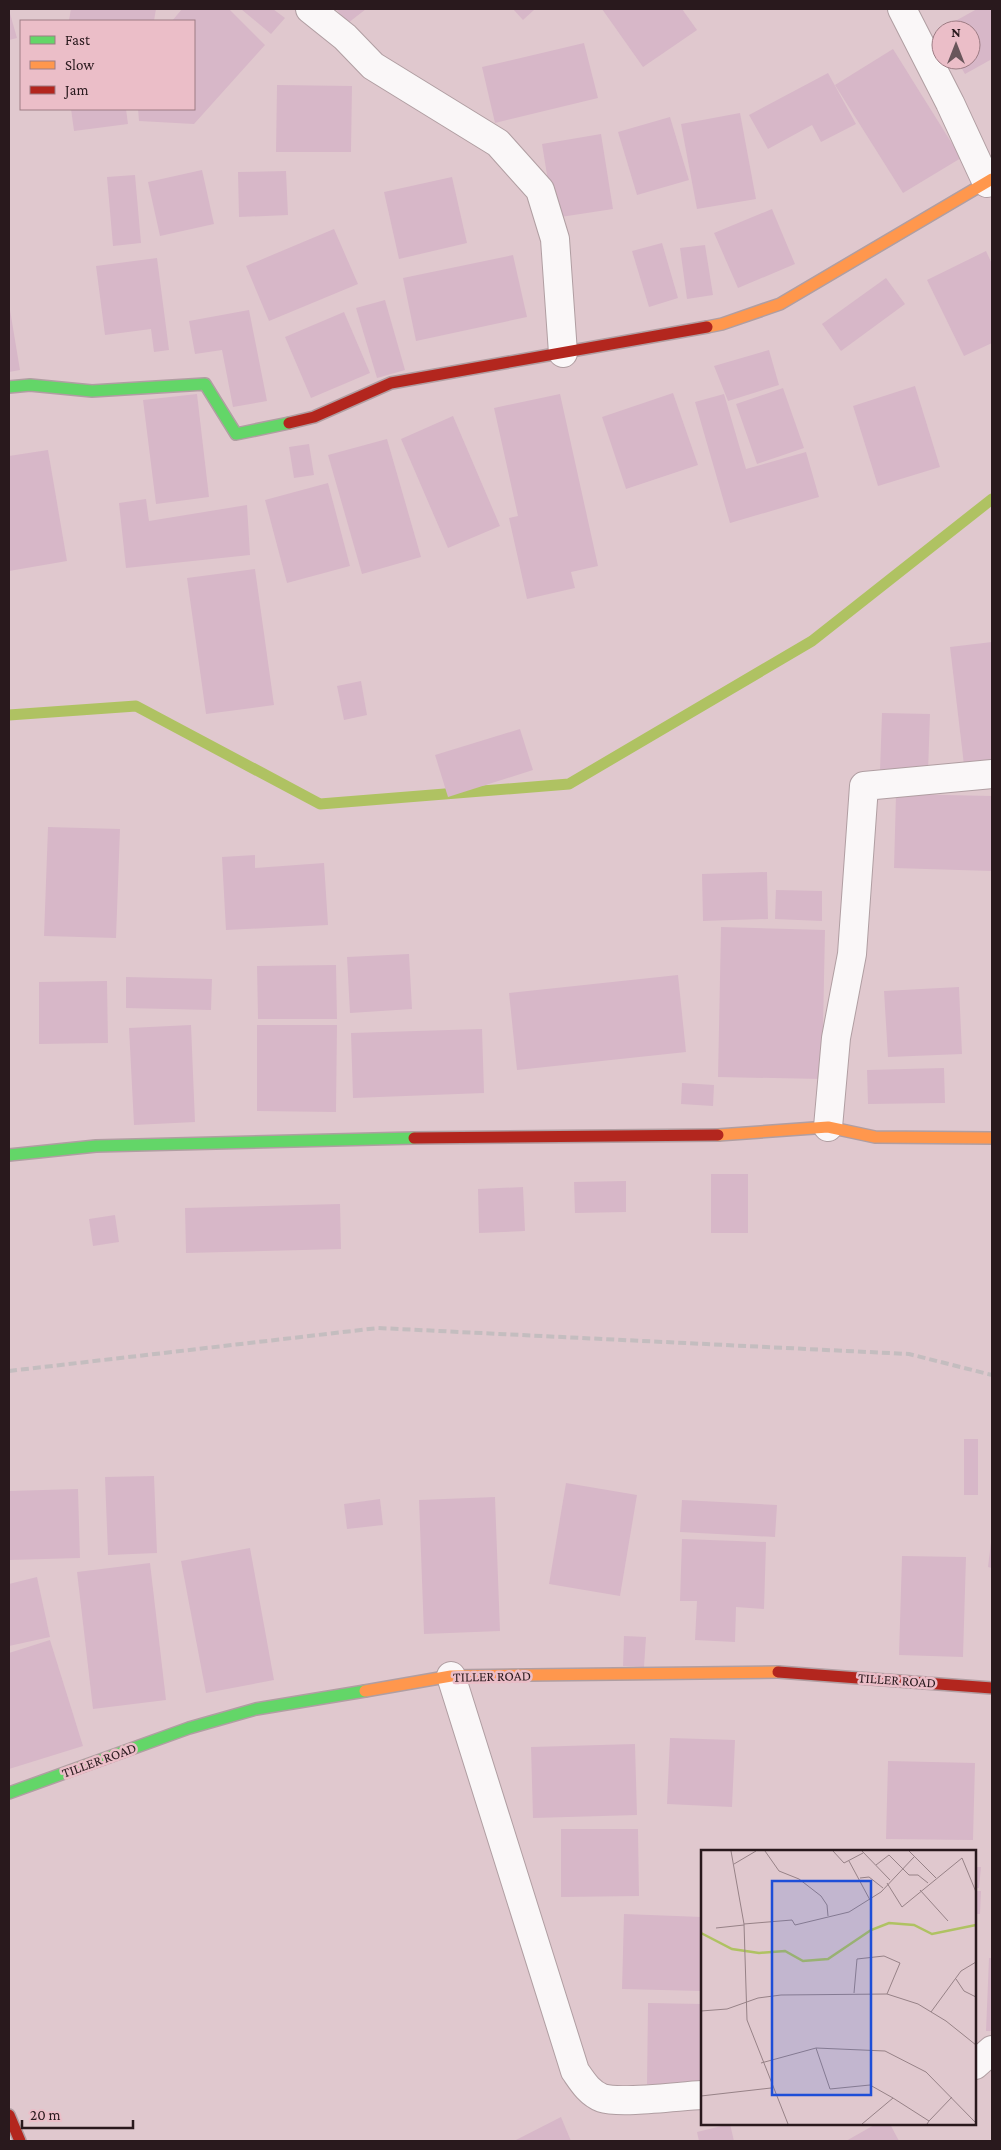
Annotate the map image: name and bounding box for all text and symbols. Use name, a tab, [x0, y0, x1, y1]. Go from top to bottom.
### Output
legend	[20, 20, 195, 110]
north arrow	[931, 20, 981, 70]
text: N	[951, 24, 961, 40]
text: Fast	[65, 32, 91, 48]
text: Slow	[65, 57, 95, 73]
text: Jam	[63, 82, 88, 99]
street label: TILLER ROAD	[453, 1667, 531, 1685]
street label: TILLER ROAD	[858, 1669, 936, 1691]
street label: TILLER ROAD	[60, 1739, 138, 1781]
inset map	[701, 1850, 976, 2125]
scale bar	[22, 2098, 134, 2130]
text: 20 m	[30, 2107, 61, 2123]

